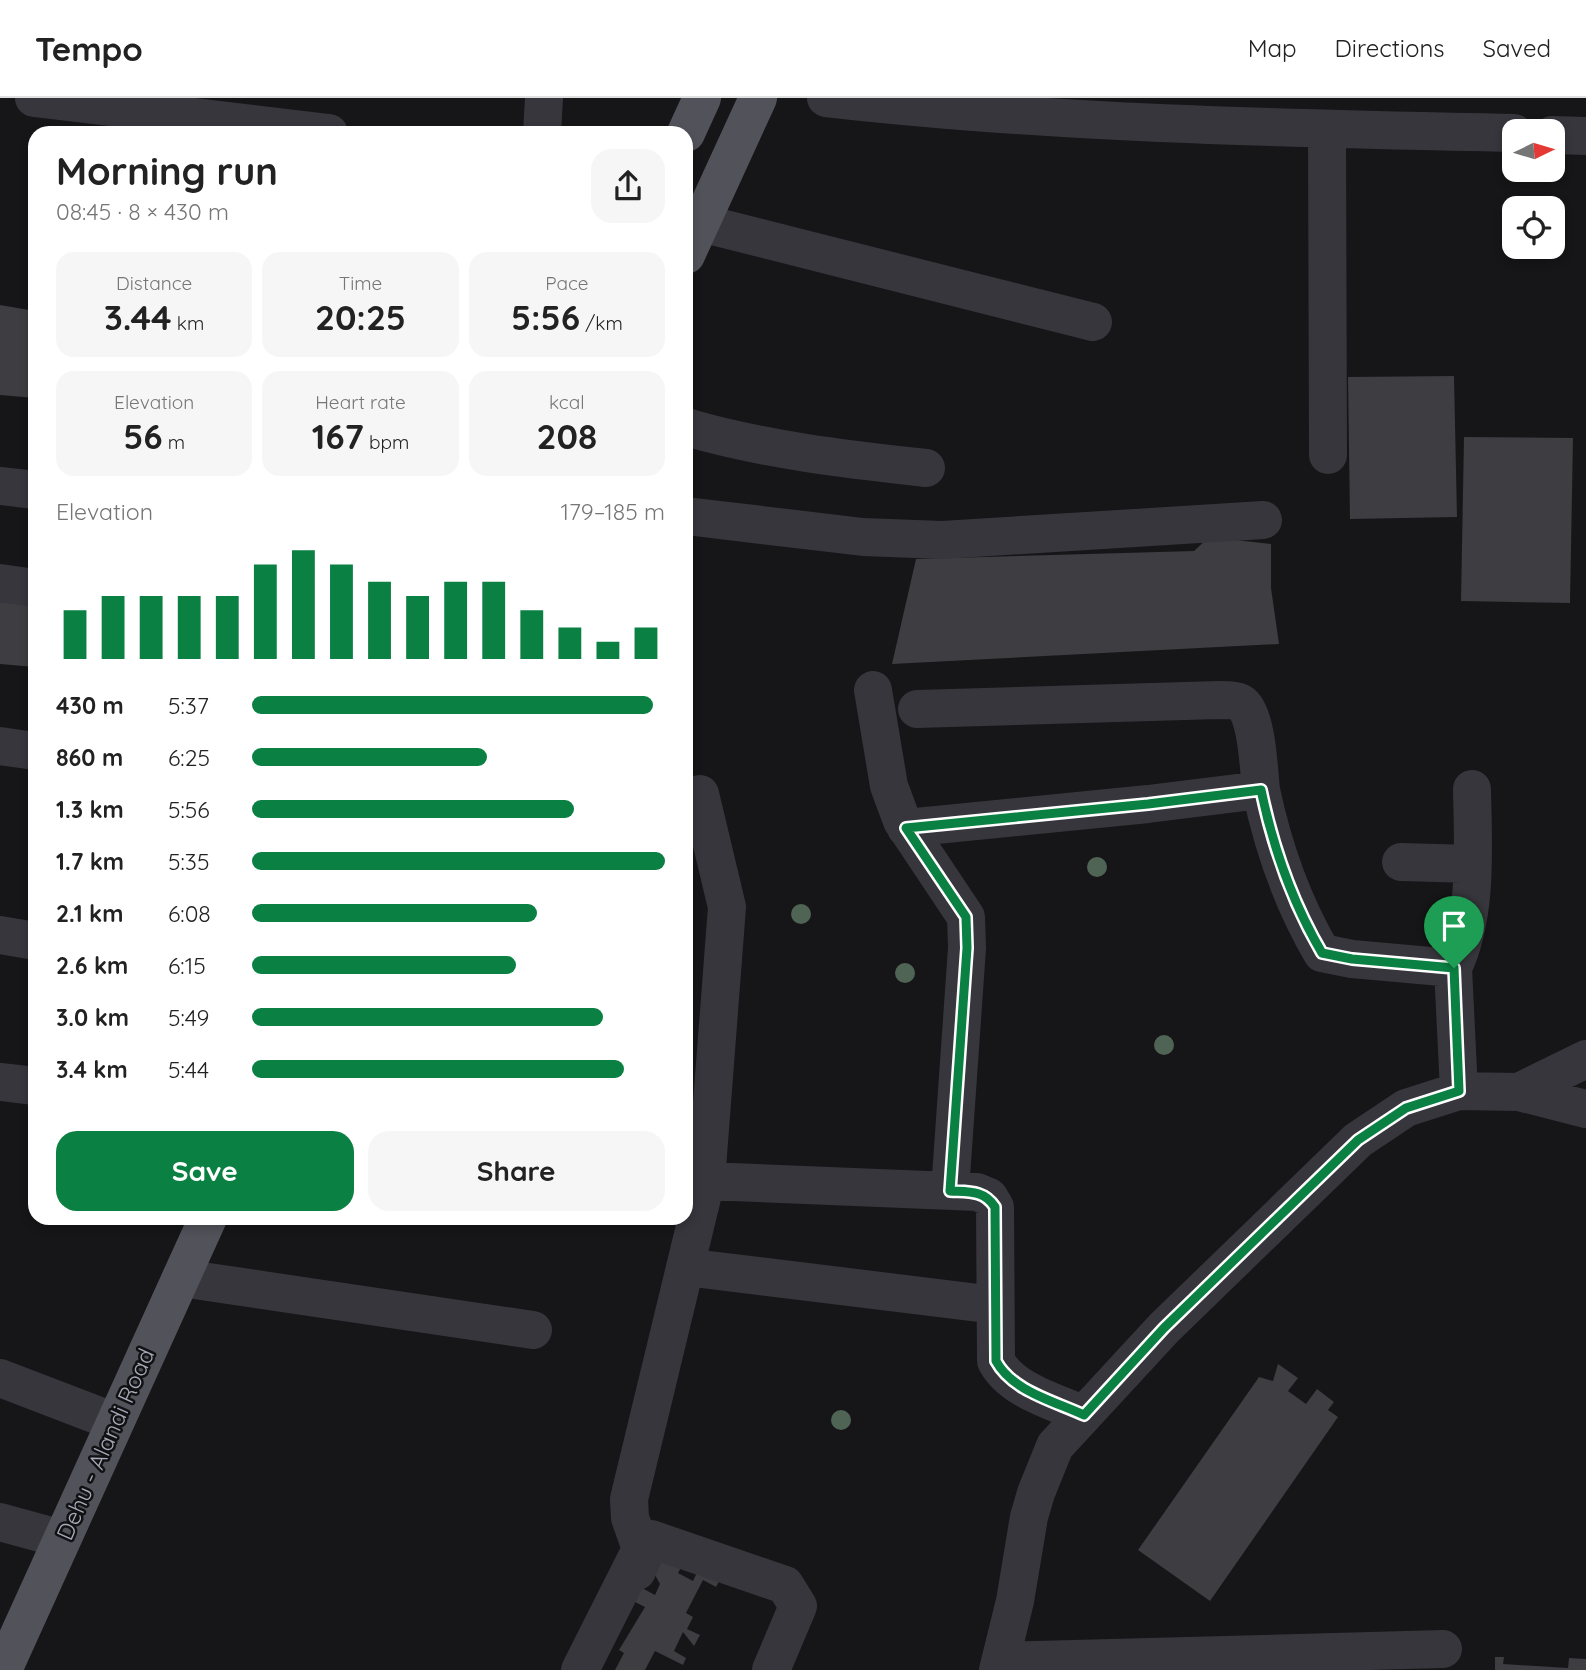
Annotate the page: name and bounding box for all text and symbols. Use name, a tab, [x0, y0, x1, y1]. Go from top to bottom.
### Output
text: Tempo	[35, 28, 143, 69]
text: Map	[1248, 33, 1297, 63]
text: Directions	[1335, 33, 1445, 63]
text: Saved	[1483, 33, 1551, 63]
north arrow	[1502, 119, 1564, 182]
map controls	[1502, 119, 1565, 259]
text: Morning run	[56, 147, 278, 195]
button: share	[591, 149, 665, 223]
button: locate	[1502, 196, 1565, 259]
text: 08:45 · 8 × 430 m	[56, 197, 229, 226]
text: Distance	[116, 271, 192, 295]
text: Time	[339, 271, 382, 295]
text: Pace	[545, 271, 588, 295]
text: 3.44	[104, 295, 172, 339]
text: 20:25	[315, 295, 406, 339]
text: 5:56	[511, 295, 580, 339]
text: km	[172, 311, 204, 335]
text: /km	[580, 311, 623, 335]
text: Elevation	[114, 390, 194, 414]
text: Heart rate	[315, 390, 406, 414]
text: kcal	[549, 390, 585, 414]
text: 56	[123, 414, 163, 458]
text: 167	[312, 414, 364, 458]
text: 208	[537, 414, 597, 458]
text: m	[163, 430, 185, 454]
text: bpm	[364, 430, 409, 454]
text: Elevation	[56, 497, 153, 526]
text: 179–185 m	[560, 497, 665, 526]
text: 430 m	[56, 691, 124, 720]
text: 5:37	[168, 691, 209, 720]
text: 860 m	[56, 743, 123, 772]
text: 6:25	[168, 743, 210, 772]
text: 1.3 km	[56, 795, 124, 824]
text: 5:56	[168, 795, 210, 824]
text: 1.7 km	[56, 847, 124, 876]
text: 5:35	[168, 847, 209, 876]
pin	[1424, 896, 1484, 968]
text: 2.1 km	[56, 899, 123, 928]
text: 6:08	[168, 899, 211, 928]
icon: arrive	[1435, 907, 1473, 945]
text: 2.6 km	[56, 951, 128, 980]
text: 6:15	[168, 951, 206, 980]
text: 3.0 km	[56, 1003, 129, 1032]
text: 5:49	[168, 1003, 209, 1032]
text: 3.4 km	[56, 1055, 128, 1084]
text: 5:44	[168, 1055, 209, 1084]
button: Save	[56, 1131, 354, 1211]
button: Share	[368, 1131, 665, 1211]
street label: Dehu - Alandi Road	[50, 1344, 160, 1544]

